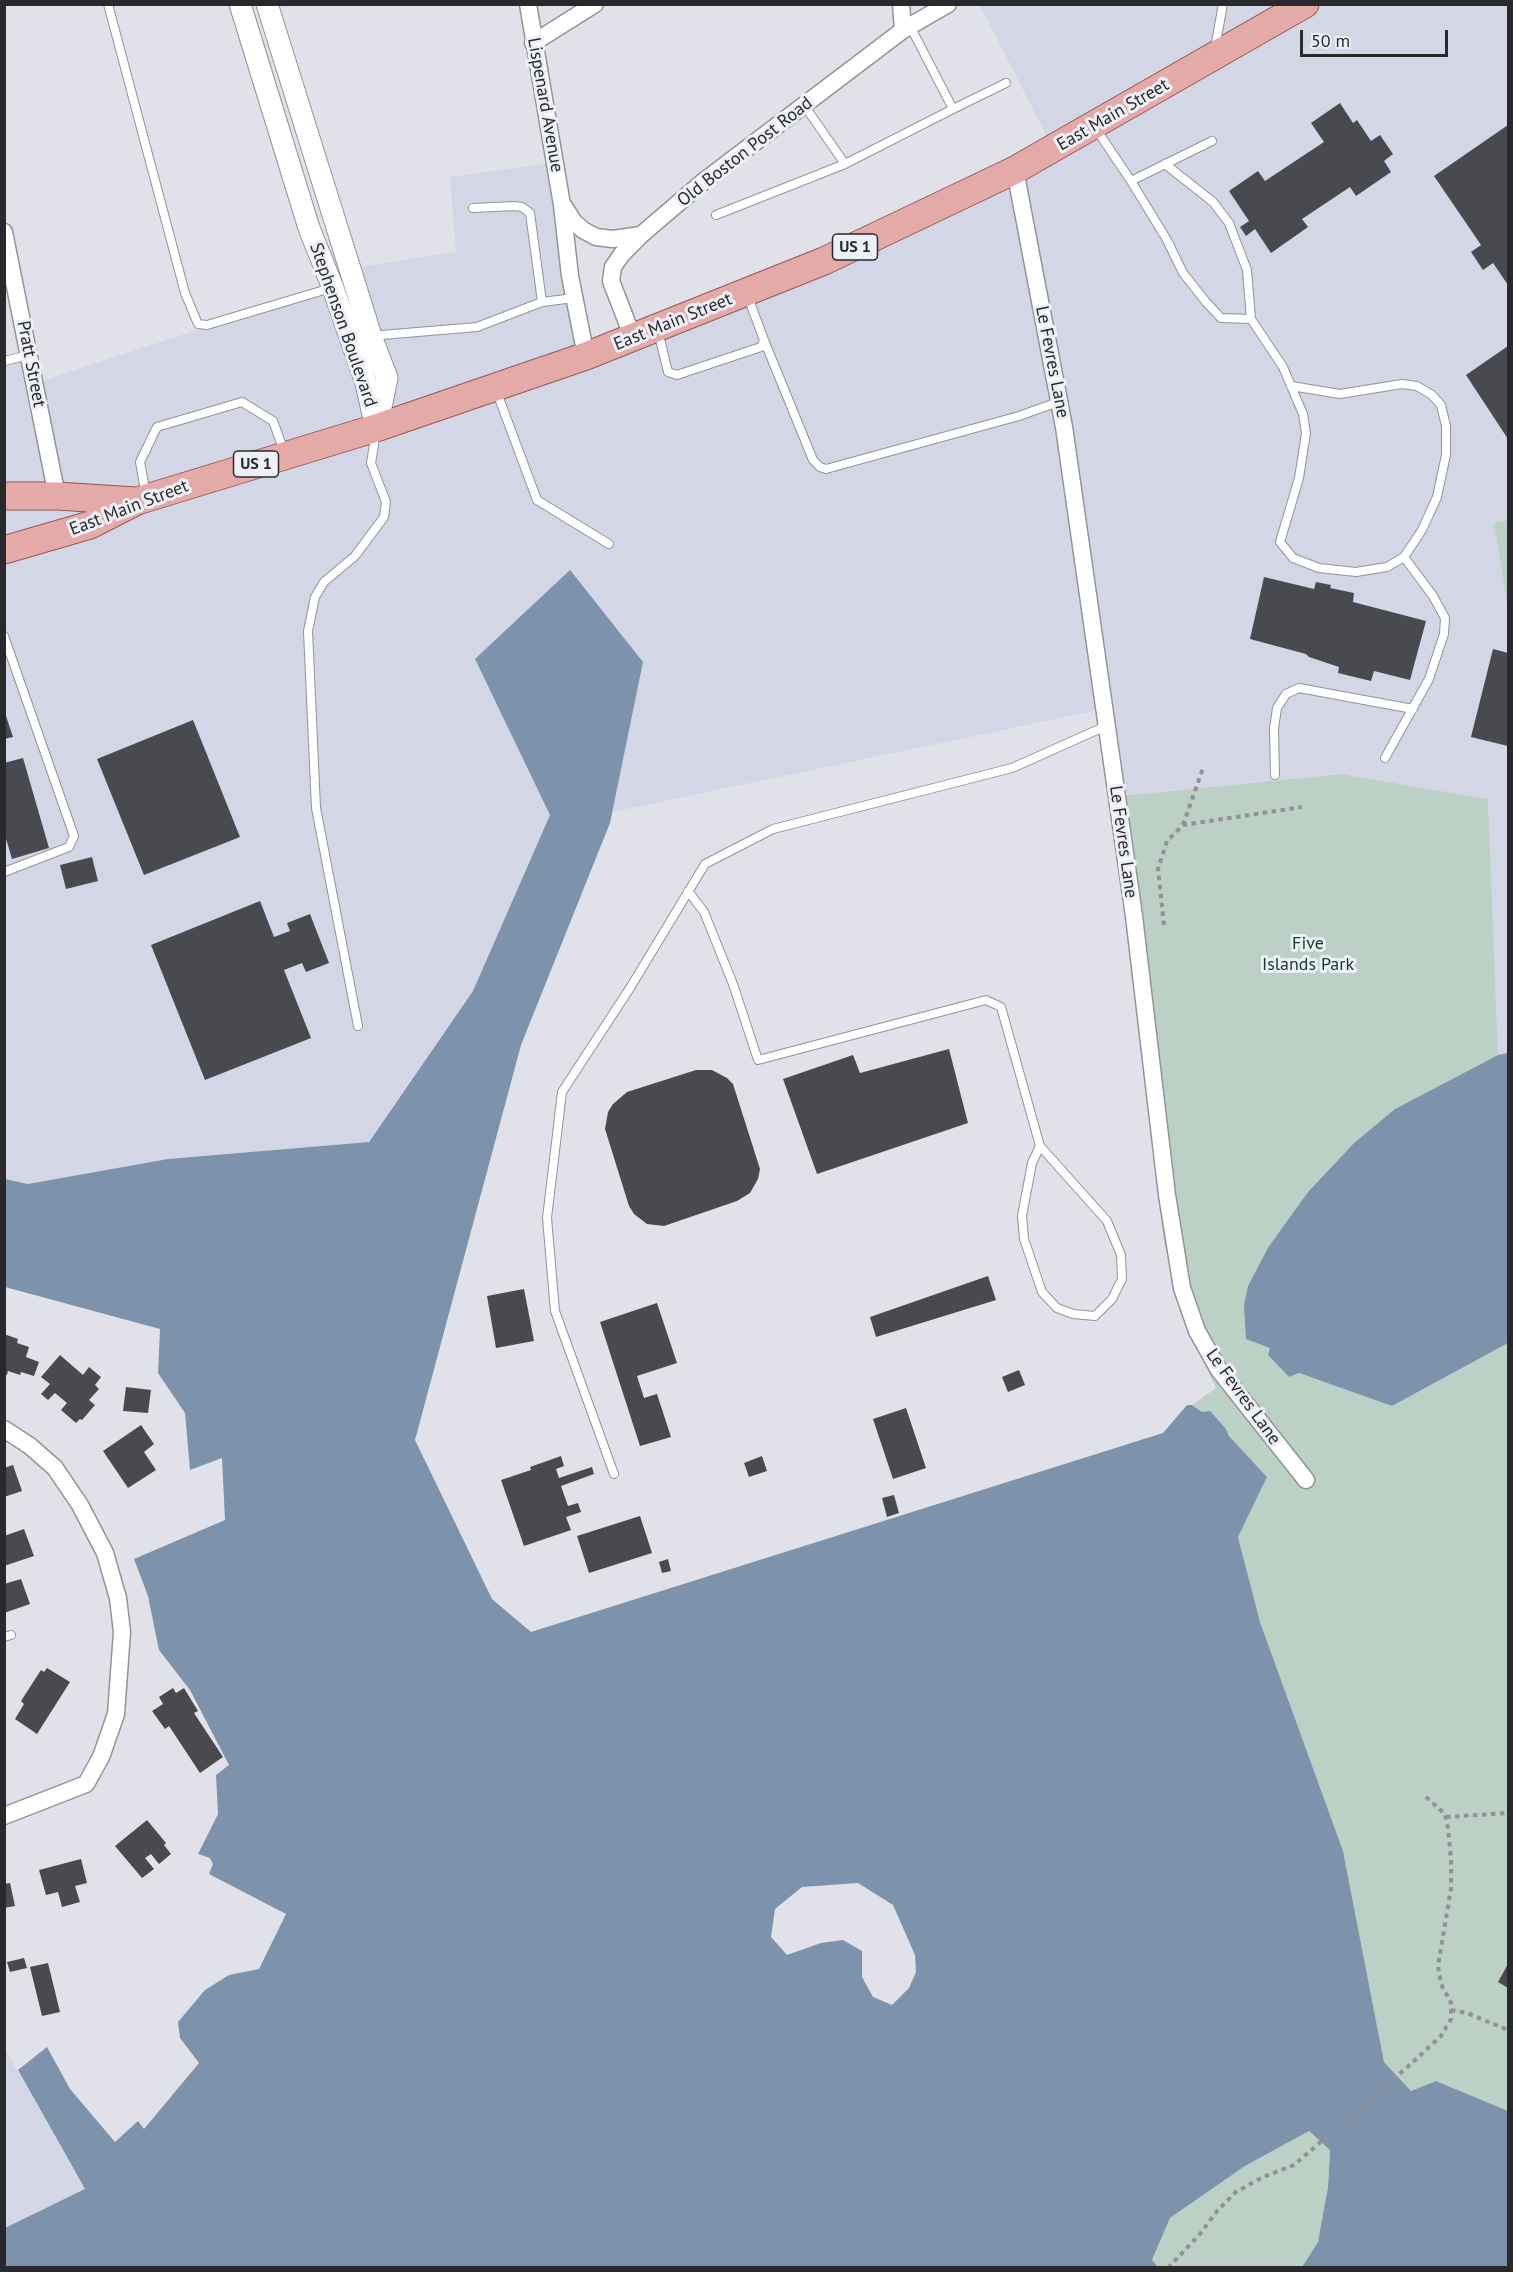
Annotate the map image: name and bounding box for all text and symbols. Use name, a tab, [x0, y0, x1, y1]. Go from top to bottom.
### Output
scale bar	[1303, 18, 1452, 56]
text: 50 m	[1311, 29, 1350, 52]
street label: Lispenard Avenue	[523, 36, 567, 174]
street label: East Main Street	[1053, 74, 1173, 156]
street label: Old Boston Post Road	[673, 92, 817, 212]
road number: US 1	[832, 234, 878, 260]
street label: Stephenson Boulevard	[305, 240, 381, 410]
street label: East Main Street	[611, 288, 735, 356]
street label: Le Fevres Lane	[1031, 304, 1073, 420]
street label: Pratt Street	[12, 319, 50, 409]
road number: US 1	[234, 451, 278, 477]
street label: East Main Street	[66, 475, 192, 541]
street label: Le Fevres Lane	[1104, 784, 1142, 900]
park label: Five Islands Park	[1262, 933, 1354, 976]
street label: Le Fevres Lane	[1201, 1345, 1285, 1449]

